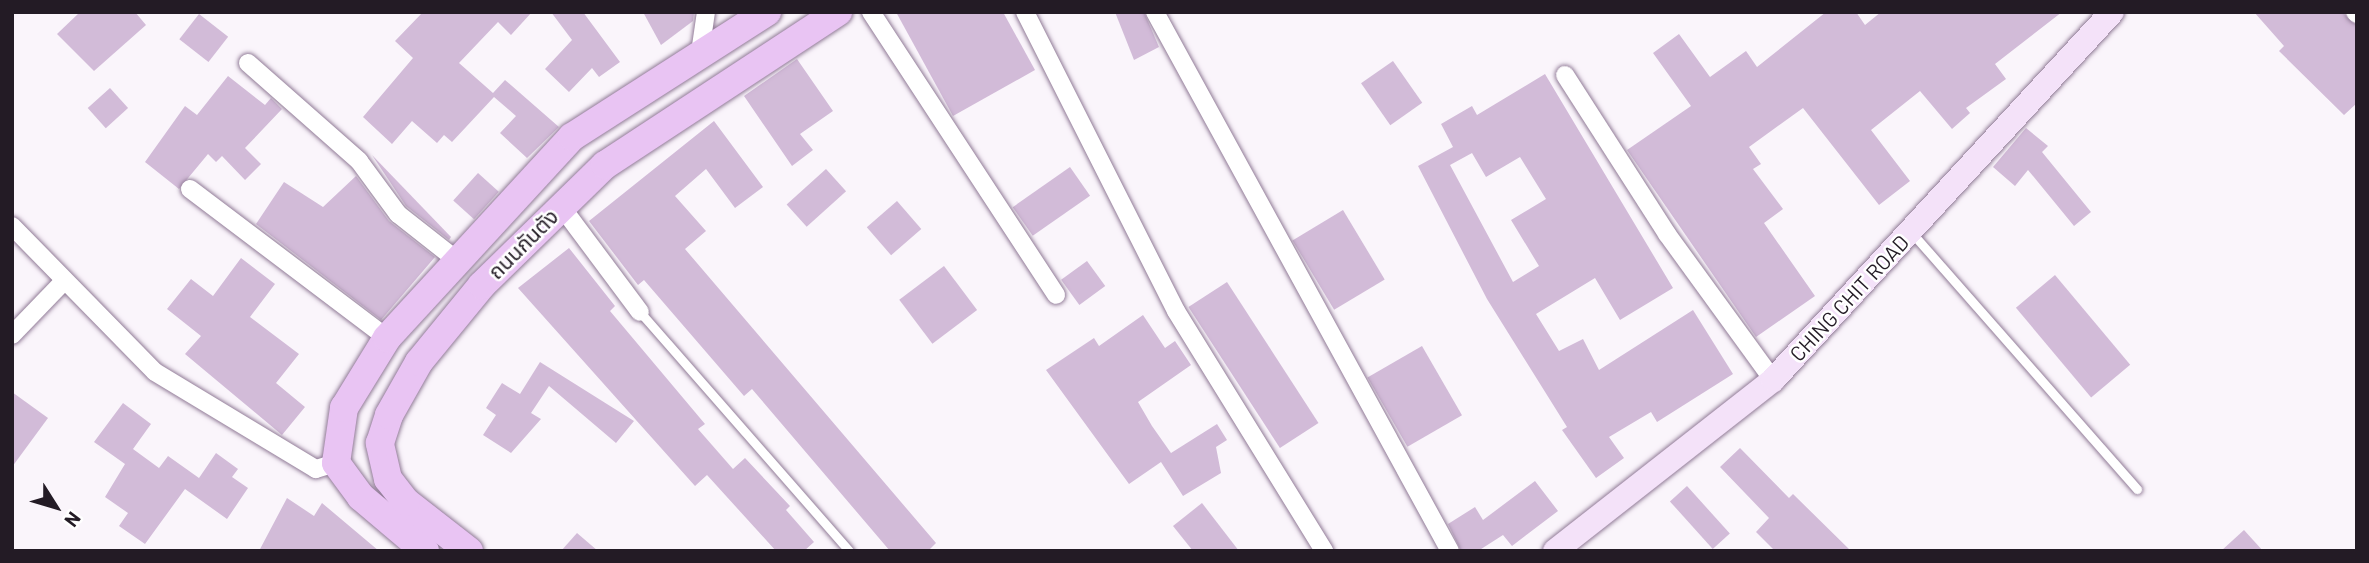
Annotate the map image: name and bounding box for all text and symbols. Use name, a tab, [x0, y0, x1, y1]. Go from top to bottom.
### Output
street label: ถนนกันตัง	[483, 204, 563, 284]
street label: CHING CHIT ROAD	[1784, 230, 1914, 366]
north arrow	[21, 472, 91, 542]
text: N	[60, 508, 86, 532]

